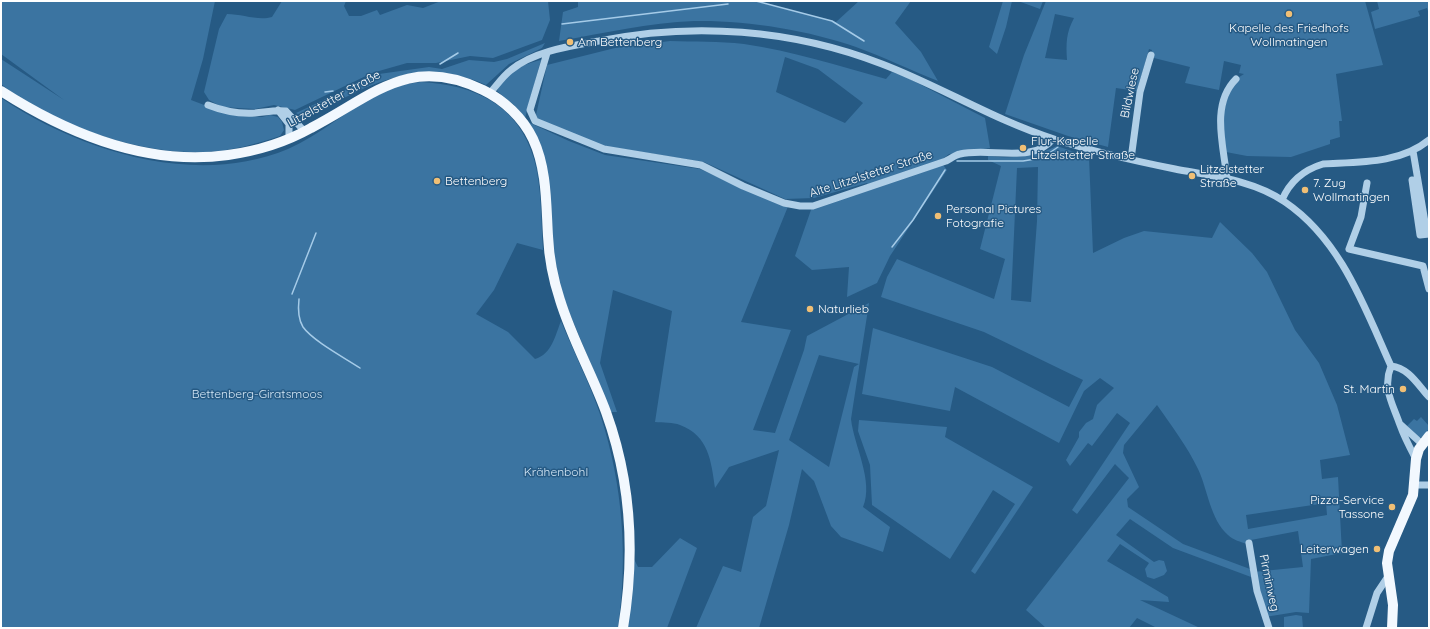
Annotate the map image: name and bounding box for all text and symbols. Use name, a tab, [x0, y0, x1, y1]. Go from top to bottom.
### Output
marker: Kapelle des Friedhofs Wollmatingen	[1284, 9, 1294, 19]
place label: Kapelle des Friedhofs Wollmatingen	[1229, 21, 1349, 49]
place label: Am Bettenberg	[578, 35, 662, 49]
marker: Am Bettenberg	[565, 37, 575, 47]
street label: Bildwiese	[1118, 67, 1142, 119]
street label: Litzelstetter Straße	[285, 68, 383, 130]
place label: Flur-Kapelle Litzelstetter Straße	[1031, 134, 1135, 162]
marker: Flur-Kapelle Litzelstetter Straße	[1018, 143, 1028, 153]
street label: Alte Litzelstetter Straße	[808, 147, 934, 201]
place label: Litzelstetter Straße	[1200, 162, 1264, 190]
marker: Litzelstetter Straße	[1187, 171, 1197, 181]
place label: Bettenberg	[445, 174, 507, 188]
marker: Bettenberg	[432, 176, 442, 186]
place label: 7. Zug Wollmatingen	[1313, 176, 1390, 204]
marker: 7. Zug Wollmatingen	[1300, 185, 1310, 195]
place label: Personal Pictures Fotografie	[946, 202, 1041, 230]
marker: Personal Pictures Fotografie	[933, 211, 943, 221]
place label: Naturlieb	[818, 302, 869, 316]
marker: Naturlieb	[805, 304, 815, 314]
place label: St. Martin	[1343, 382, 1395, 396]
marker: St. Martin	[1398, 384, 1408, 394]
park label: Bettenberg-Giratsmoos	[192, 387, 322, 401]
park label: Krähenbohl	[524, 465, 588, 479]
place label: Pizza-Service Tassone	[1310, 493, 1384, 521]
marker: Pizza-Service Tassone	[1387, 502, 1397, 512]
place label: Leiterwagen	[1300, 542, 1369, 556]
marker: Leiterwagen	[1372, 544, 1382, 554]
street label: Pirminweg	[1256, 553, 1282, 613]

